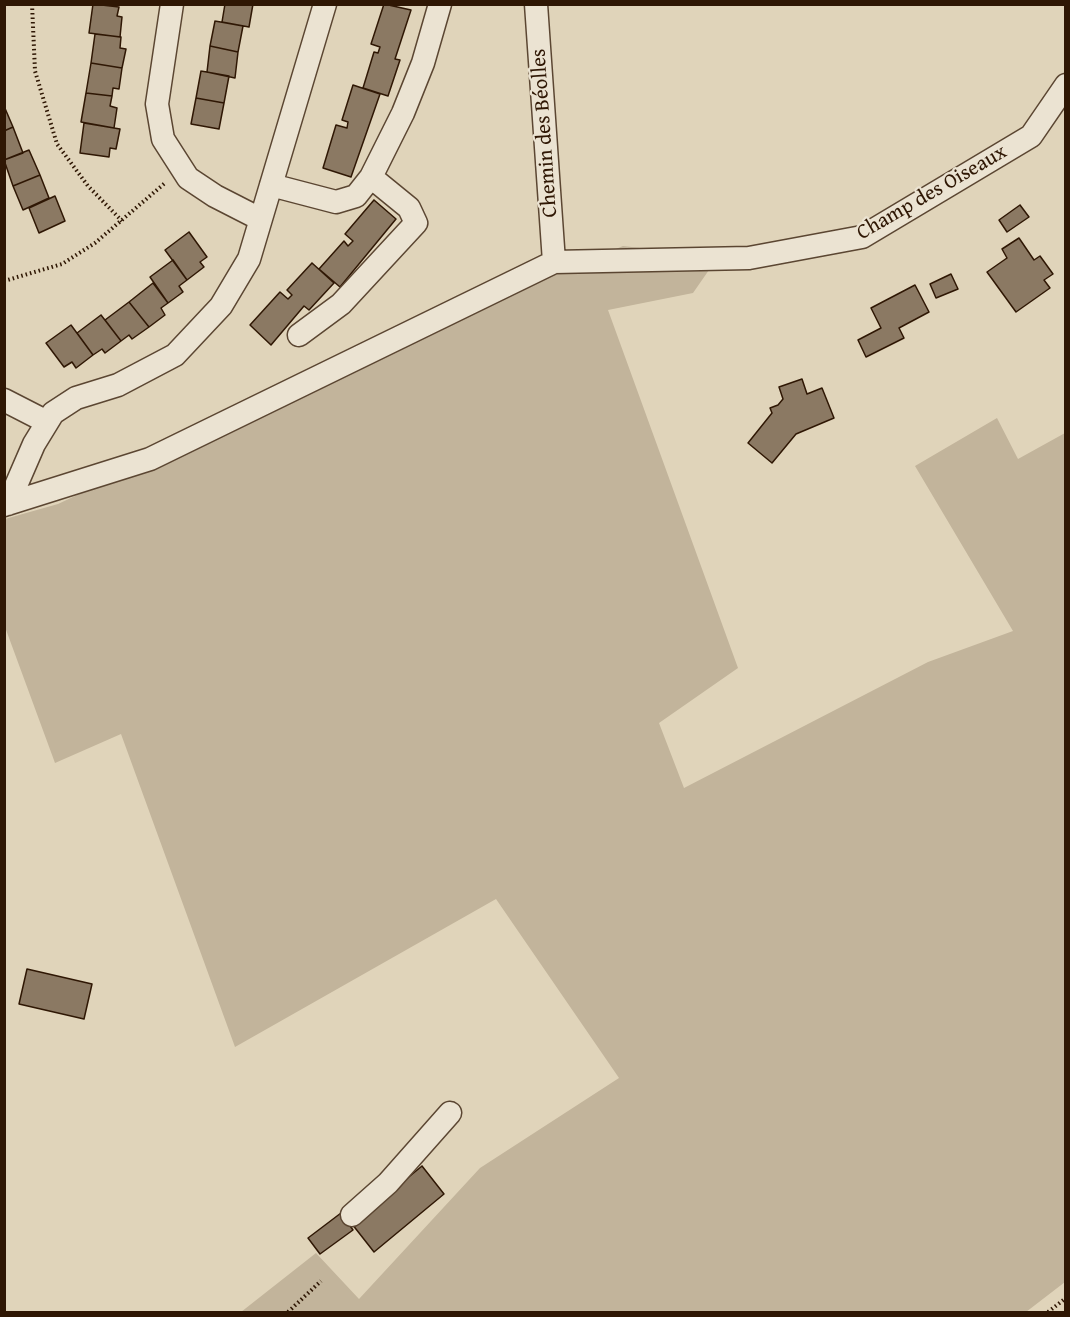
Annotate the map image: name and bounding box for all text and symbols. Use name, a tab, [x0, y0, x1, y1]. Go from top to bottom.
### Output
street label: Chemin des Béolles	[527, 48, 563, 218]
street label: Champ des Oiseaux	[852, 140, 1012, 246]

